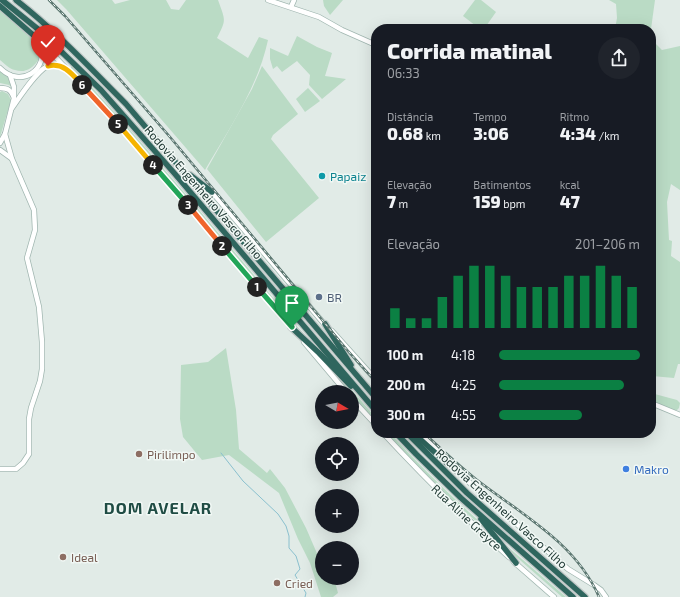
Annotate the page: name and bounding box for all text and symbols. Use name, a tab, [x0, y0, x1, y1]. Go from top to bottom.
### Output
pin	[31, 25, 65, 66]
icon: check	[37, 31, 59, 53]
text: Corrida matinal	[387, 37, 552, 63]
button: share	[598, 37, 640, 79]
text: 06:33	[387, 65, 420, 81]
pin: 6	[72, 75, 92, 95]
text: 6	[79, 78, 85, 91]
text: Distância	[387, 110, 433, 123]
text: Tempo	[473, 110, 507, 123]
text: Ritmo	[560, 110, 589, 123]
pin: 5	[108, 114, 128, 134]
text: 5	[115, 117, 121, 130]
street label: Rodovia Engenheiro Vasco Filho	[142, 122, 266, 262]
text: 0.68	[387, 123, 423, 143]
text: 3:06	[473, 123, 509, 143]
text: 4:34	[560, 123, 596, 143]
text: km	[423, 129, 441, 142]
text: /km	[596, 129, 619, 142]
pin: 4	[143, 155, 163, 175]
text: 4	[149, 158, 157, 171]
place label: Papaiz	[330, 169, 366, 183]
marker: Papaiz	[317, 171, 327, 181]
text: Elevação	[387, 178, 432, 191]
text: Batimentos	[473, 178, 531, 191]
text: kcal	[560, 178, 580, 191]
text: 7	[387, 191, 396, 211]
text: 159	[473, 191, 501, 211]
text: 47	[560, 191, 580, 211]
pin: 3	[178, 195, 198, 215]
text: m	[396, 197, 408, 210]
text: bpm	[501, 197, 525, 210]
text: 3	[185, 198, 191, 211]
pin: 2	[212, 236, 232, 256]
text: Elevação	[387, 236, 440, 252]
text: 201–206 m	[575, 236, 640, 252]
text: 2	[219, 239, 225, 252]
pin: 1	[247, 277, 267, 297]
text: 1	[255, 280, 259, 293]
pin	[275, 286, 309, 327]
place label: BR	[327, 290, 342, 304]
icon: arrive	[281, 292, 303, 314]
marker: BR	[314, 292, 324, 302]
text: 100 m	[387, 347, 423, 363]
text: 4:18	[451, 347, 475, 363]
text: 200 m	[387, 377, 425, 393]
text: 4:25	[451, 377, 476, 393]
north arrow	[315, 385, 359, 429]
map controls	[315, 385, 359, 585]
text: 300 m	[387, 407, 425, 423]
text: 4:55	[451, 407, 476, 423]
button: locate	[315, 437, 359, 481]
street label: Rodovia Engenheiro Vasco Filho	[433, 445, 571, 571]
place label: Pirilimpo	[147, 447, 196, 461]
marker: Pirilimpo	[134, 449, 144, 459]
place label: Makro	[634, 462, 669, 476]
marker: Makro	[621, 464, 631, 474]
street label: Rua Aline Greyce	[429, 481, 505, 553]
button: +	[315, 489, 359, 533]
district label: DOM AVELAR	[104, 498, 212, 517]
button: −	[315, 541, 359, 585]
place label: Ideal	[71, 550, 98, 564]
marker: Ideal	[58, 552, 68, 562]
place label: Cried	[285, 576, 313, 590]
marker: Cried	[272, 578, 282, 588]

